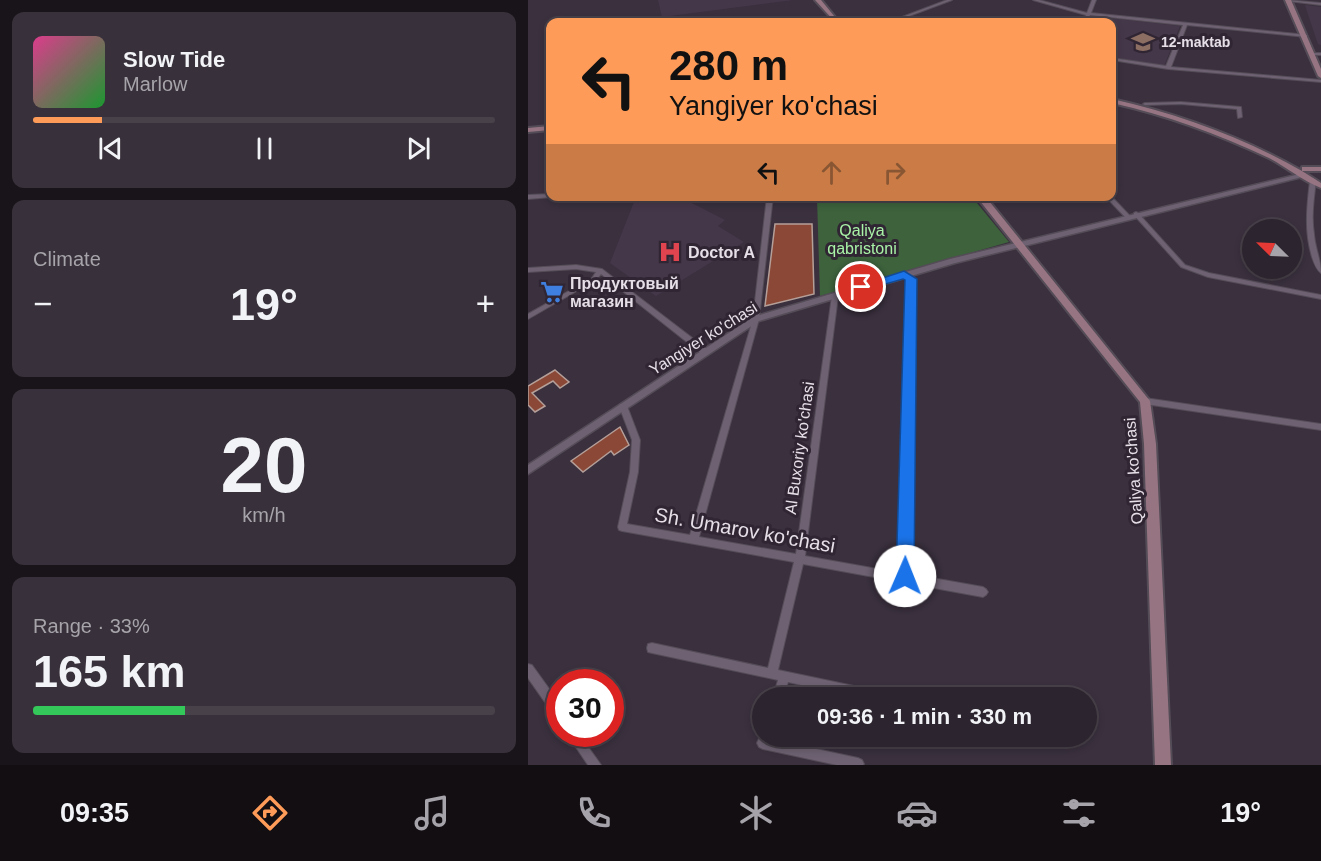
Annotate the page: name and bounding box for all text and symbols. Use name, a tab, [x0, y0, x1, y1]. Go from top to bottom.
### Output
school or university icon: 12-maktab	[1130, 29, 1156, 55]
place label: 12-maktab	[1161, 34, 1230, 50]
icon: left	[570, 42, 648, 120]
text: 280 m	[669, 42, 788, 89]
text: Slow Tide	[123, 47, 225, 72]
text: Marlow	[123, 73, 187, 95]
text: Yangiyer ko'chasi	[669, 91, 878, 121]
icon: previous	[94, 132, 127, 165]
icon: pause	[248, 132, 281, 165]
icon: next	[402, 132, 435, 165]
icon: left	[752, 156, 785, 189]
icon: ahead	[815, 156, 848, 189]
icon: right	[878, 156, 911, 189]
north arrow	[1242, 219, 1302, 279]
map controls	[1242, 219, 1302, 279]
park label: Qaliya qabristoni	[827, 222, 897, 257]
hospital icon: Doctor A	[657, 239, 683, 265]
place label: Doctor A	[688, 244, 755, 261]
text: Climate	[33, 248, 101, 270]
pin	[835, 261, 886, 312]
icon: arrive	[844, 270, 877, 303]
place label: Продуктовый магазин	[570, 275, 679, 310]
text: 19°	[230, 279, 298, 330]
supermarket icon: Продуктовый магазин	[539, 279, 565, 305]
text: −	[33, 285, 52, 322]
text: +	[476, 285, 495, 322]
street label: Yangiyer ko'chasi	[646, 298, 760, 378]
street label: Al Buxoriy ko'chasi	[782, 381, 817, 515]
street label: Qaliya ko'chasi	[1121, 417, 1146, 525]
text: 20	[221, 421, 307, 509]
street label: Sh. Umarov ko'chasi	[653, 503, 837, 557]
text: km/h	[242, 504, 286, 526]
position arrow	[873, 544, 937, 608]
text: Range · 33%	[33, 615, 150, 637]
text: 165 km	[33, 646, 186, 697]
speed limit sign: 30	[546, 669, 624, 747]
text: 09:36 · 1 min · 330 m	[817, 704, 1032, 729]
icon: directions	[249, 792, 291, 834]
icon: music	[411, 792, 453, 834]
icon: phone	[573, 792, 615, 834]
icon: climate	[735, 792, 777, 834]
icon: car	[896, 792, 938, 834]
icon: filters	[1058, 792, 1100, 834]
text: 09:35	[60, 798, 129, 828]
text: 19°	[1220, 798, 1261, 828]

